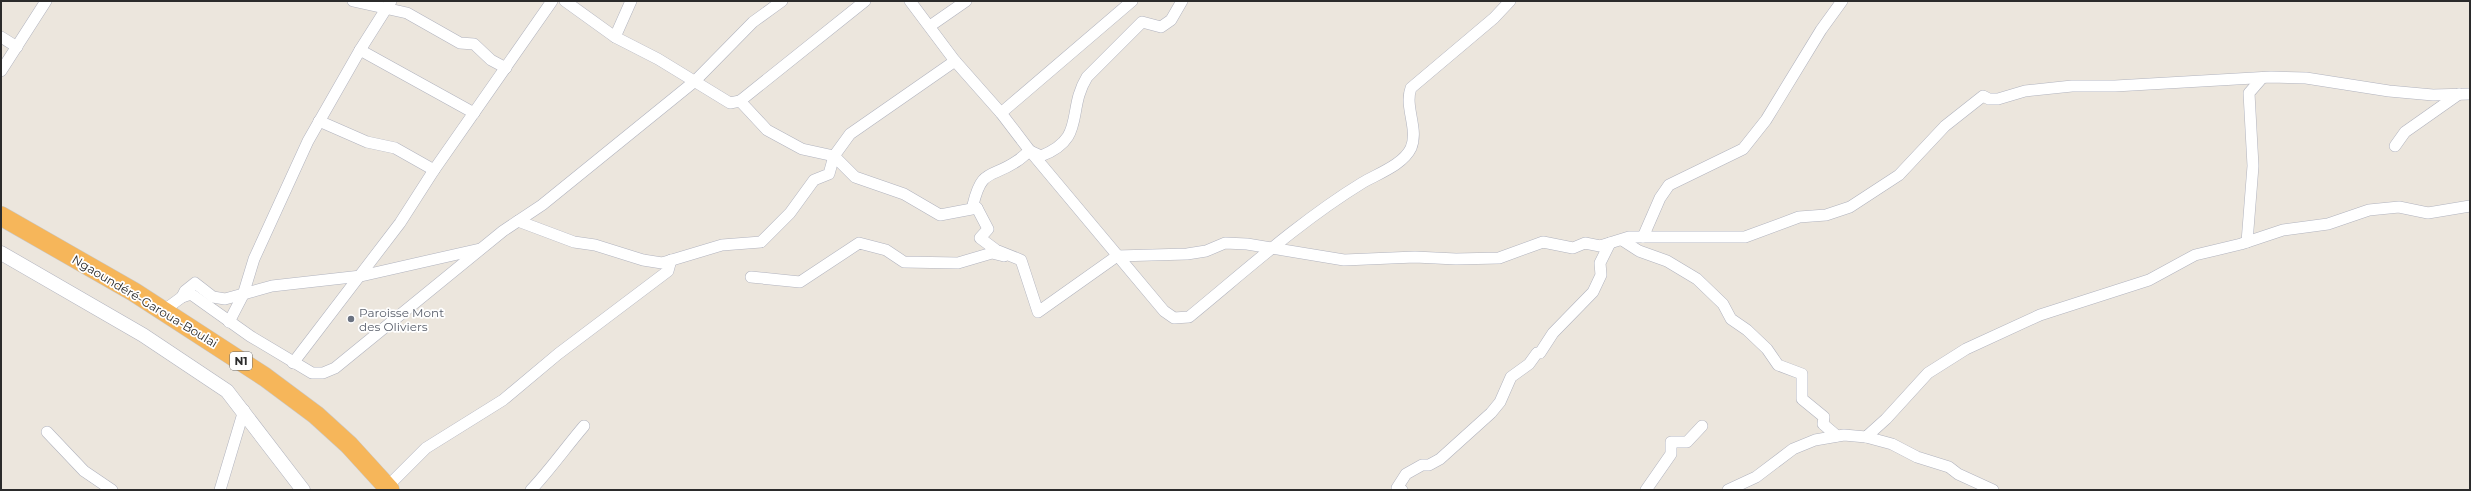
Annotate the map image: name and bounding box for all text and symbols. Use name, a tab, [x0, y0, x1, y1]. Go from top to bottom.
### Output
street label: Ngaoundéré-Garoua-Boulai	[69, 251, 221, 351]
place label: Paroisse Mont des Oliviers	[359, 305, 444, 334]
marker: Paroisse Mont des Oliviers	[346, 314, 356, 324]
road number: N1	[230, 352, 252, 370]

